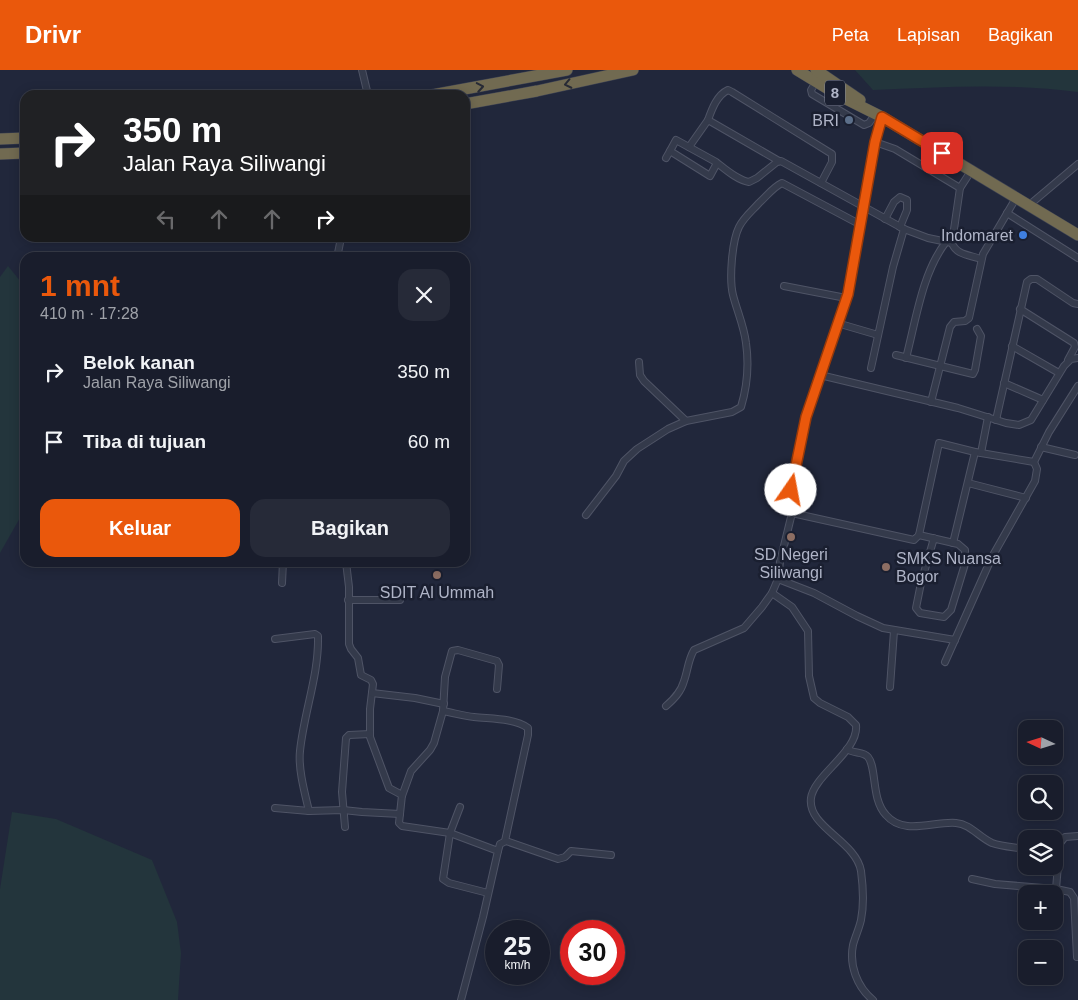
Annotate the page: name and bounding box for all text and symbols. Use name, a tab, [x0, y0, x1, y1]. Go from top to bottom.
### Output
text: Drivr	[25, 21, 81, 48]
text: Peta	[832, 25, 869, 45]
text: Lapisan	[897, 25, 960, 45]
text: Bagikan	[988, 25, 1053, 45]
one-way arrow	[564, 78, 573, 89]
road number: 8	[825, 80, 845, 106]
one-way arrow	[476, 82, 484, 92]
icon: right	[40, 110, 105, 175]
text: 350 m	[123, 110, 222, 149]
place label: BRI	[812, 112, 839, 129]
marker: BRI	[843, 114, 855, 126]
pin	[921, 132, 963, 174]
icon: arrive	[928, 139, 956, 167]
text: Jalan Raya Siliwangi	[123, 151, 326, 176]
icon: left	[152, 205, 180, 233]
icon: ahead	[205, 205, 233, 233]
icon: ahead	[258, 205, 286, 233]
icon: right	[311, 205, 339, 233]
place label: Indomaret	[941, 227, 1014, 244]
marker: Indomaret	[1017, 229, 1029, 241]
text: 1 mnt	[40, 269, 120, 302]
button: close	[398, 269, 450, 321]
text: 410 m · 17:28	[40, 305, 139, 322]
text: Belok kanan	[83, 352, 195, 373]
icon: right	[40, 358, 68, 386]
text: 350 m	[397, 361, 450, 382]
text: Jalan Raya Siliwangi	[83, 374, 231, 391]
icon: arrive	[40, 428, 68, 456]
text: Tiba di tujuan	[83, 431, 206, 452]
text: 60 m	[408, 431, 450, 452]
position arrow	[764, 463, 816, 515]
button: Keluar	[40, 499, 240, 557]
button: Bagikan	[250, 499, 450, 557]
marker: SD Negeri Siliwangi	[785, 531, 797, 543]
place label: SD Negeri Siliwangi	[754, 546, 828, 581]
place label: SMKS Nuansa Bogor	[896, 550, 1001, 585]
marker: SMKS Nuansa Bogor	[880, 561, 892, 573]
marker: SDIT Al Ummah	[431, 569, 443, 581]
place label: SDIT Al Ummah	[380, 584, 494, 601]
north arrow	[1018, 720, 1062, 765]
map controls	[1018, 720, 1063, 985]
button: search	[1018, 775, 1063, 820]
button: layers	[1018, 830, 1063, 875]
button: +	[1018, 885, 1063, 930]
speed limit sign: 30	[560, 920, 625, 985]
text: 25	[504, 932, 531, 960]
button: −	[1018, 940, 1063, 985]
text: km/h	[504, 958, 531, 972]

